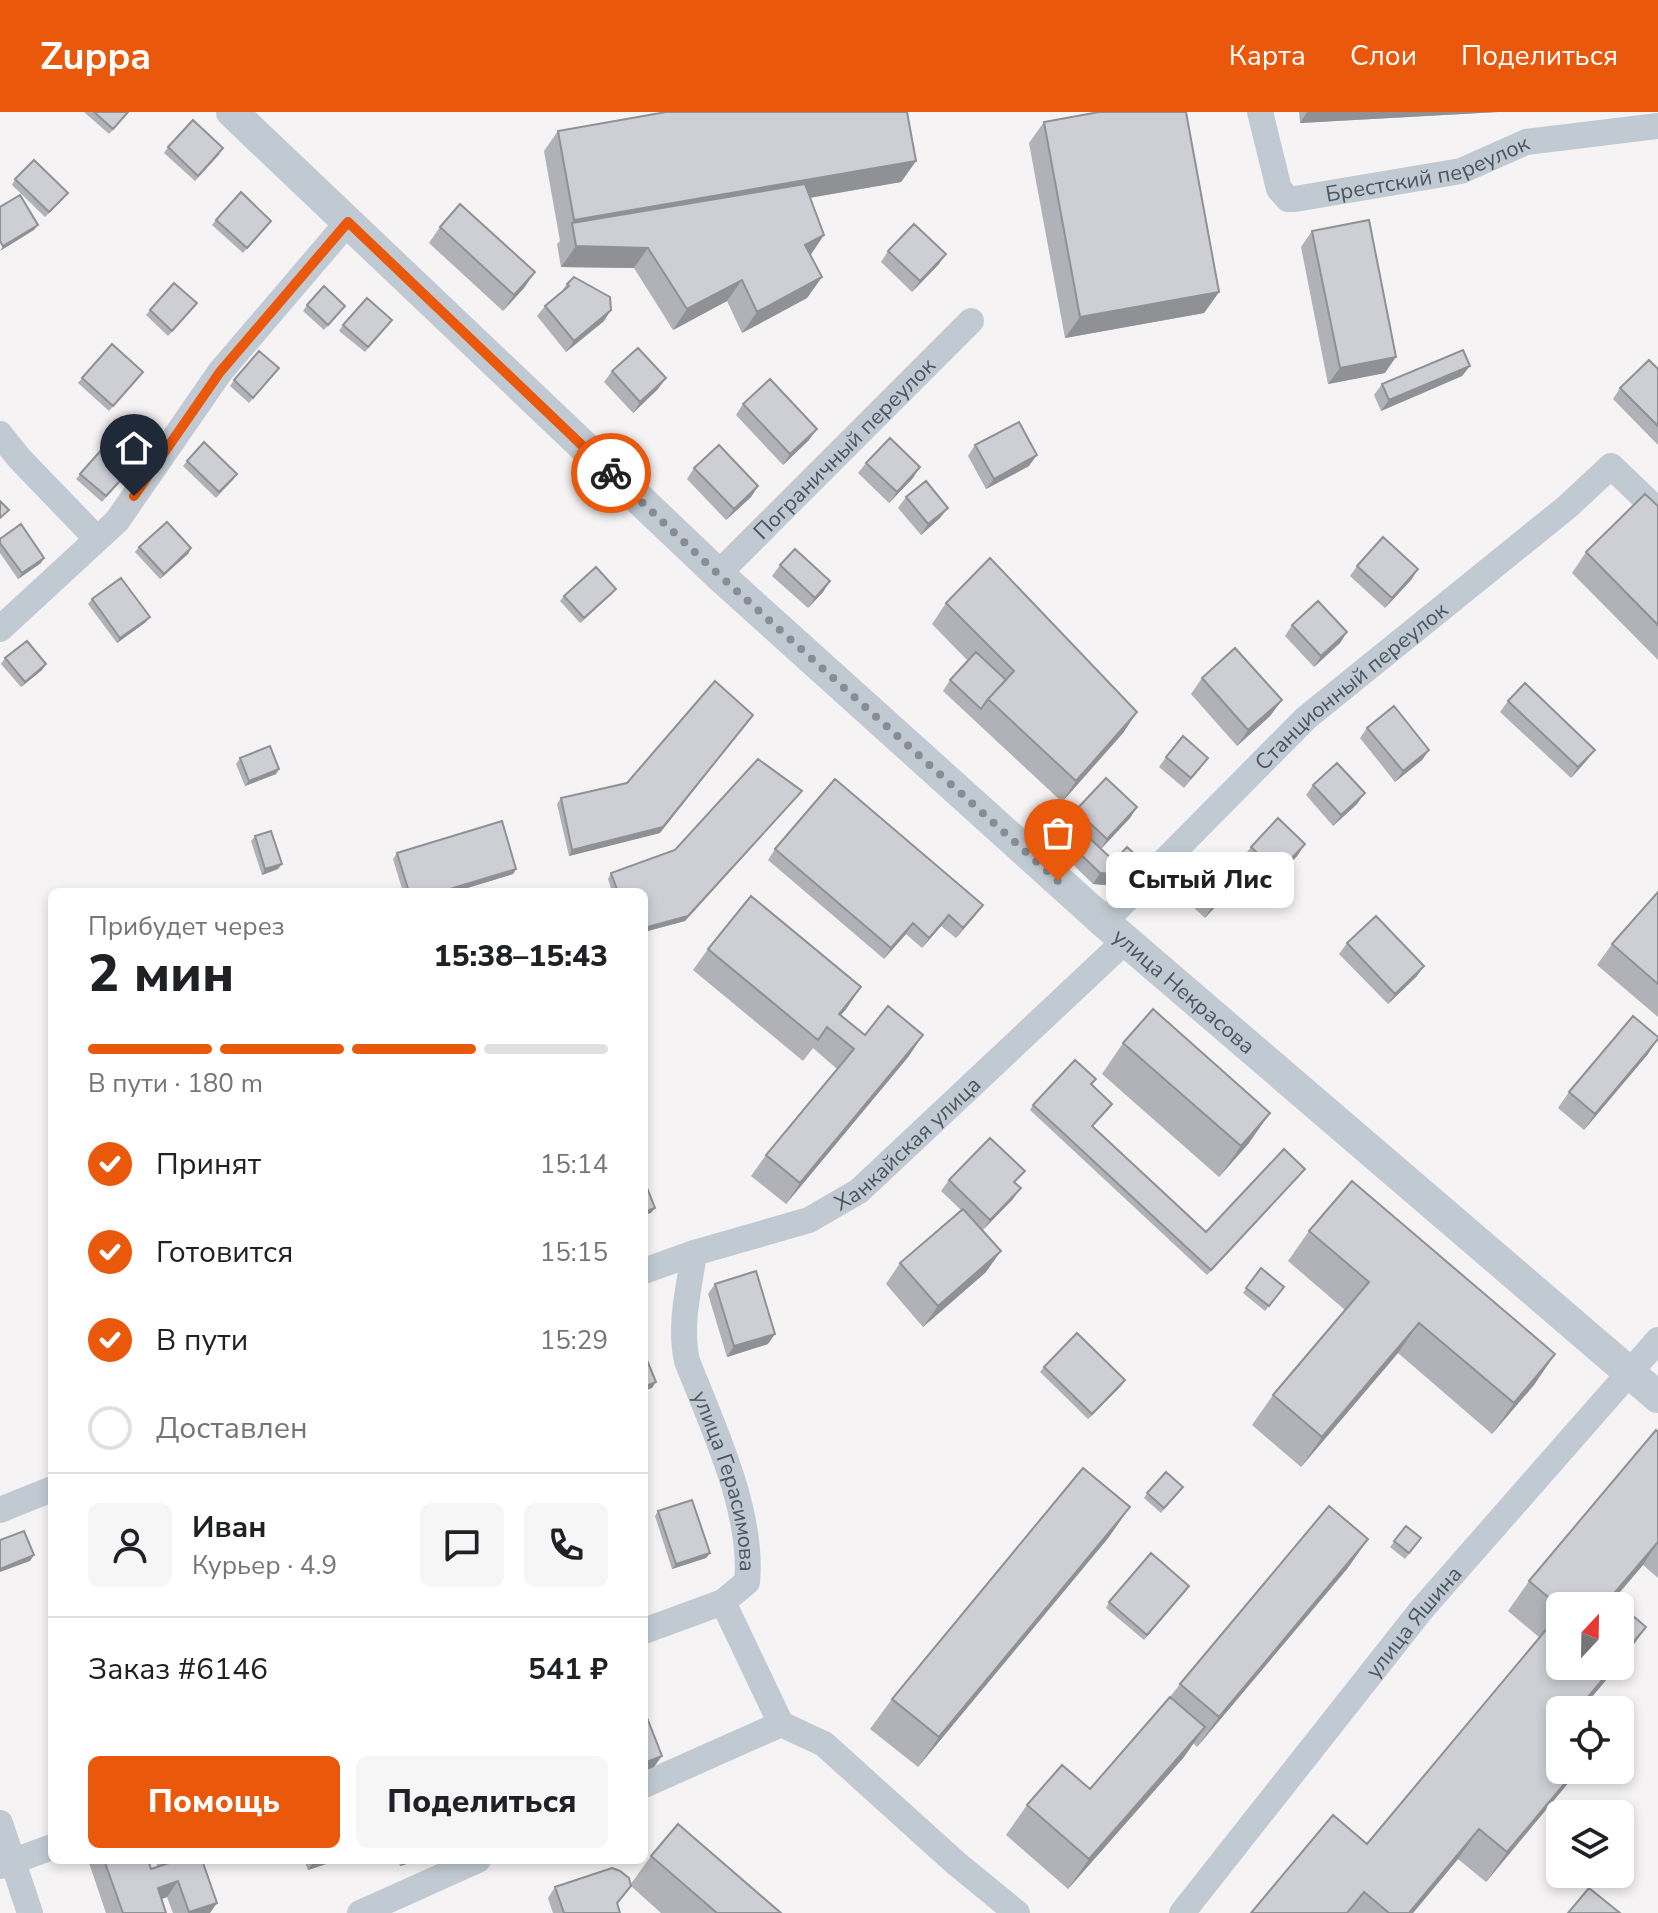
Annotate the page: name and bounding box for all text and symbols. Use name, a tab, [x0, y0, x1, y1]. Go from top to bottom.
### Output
text: Zuppa	[40, 31, 151, 82]
text: Карта	[1229, 37, 1306, 75]
text: Слои	[1350, 37, 1417, 75]
text: Поделиться	[1461, 37, 1618, 75]
street label: Брестский переулок	[1323, 128, 1535, 210]
street label: Пограничный переулок	[747, 351, 943, 546]
pin	[100, 414, 168, 496]
icon: home	[112, 426, 156, 470]
courier	[571, 433, 651, 513]
icon: bike	[589, 451, 633, 495]
street label: Станционный переулок	[1248, 595, 1455, 777]
pin	[1024, 799, 1092, 881]
icon: bag	[1036, 811, 1080, 855]
callout: Сытый Лис	[1106, 853, 1294, 909]
text: Сытый Лис	[1128, 862, 1272, 897]
text: Прибудет через	[88, 909, 285, 944]
street label: улица Некрасова	[1106, 922, 1261, 1061]
text: 15:38–15:43	[433, 936, 608, 977]
text: 2 мин	[88, 938, 234, 1009]
text: В пути · 180 m	[88, 1066, 263, 1101]
street label: Ханкайская улица	[829, 1070, 988, 1218]
icon: check	[88, 1142, 132, 1186]
text: Принят	[156, 1144, 261, 1185]
text: 15:14	[540, 1147, 608, 1182]
icon: check	[88, 1230, 132, 1274]
text: Готовится	[156, 1232, 293, 1273]
text: 15:15	[540, 1235, 608, 1270]
icon: check	[88, 1318, 132, 1362]
text: В пути	[156, 1320, 248, 1361]
text: 15:29	[540, 1323, 608, 1358]
street label: улица Герасимова	[685, 1387, 762, 1572]
text: Доставлен	[156, 1408, 308, 1449]
button: person	[88, 1503, 172, 1587]
button: chat	[420, 1503, 504, 1587]
button: phone	[524, 1503, 608, 1587]
text: Иван	[192, 1507, 267, 1548]
text: Курьер · 4.9	[192, 1548, 337, 1583]
street label: улица Яшина	[1359, 1560, 1469, 1685]
north arrow	[1546, 1592, 1634, 1680]
map controls	[1546, 1592, 1634, 1888]
text: Заказ #6146	[88, 1649, 268, 1690]
text: 541 ₽	[528, 1649, 608, 1690]
button: locate	[1546, 1696, 1634, 1784]
button: Помощь	[88, 1756, 340, 1848]
button: Поделиться	[356, 1756, 608, 1848]
button: layers	[1546, 1800, 1634, 1888]

